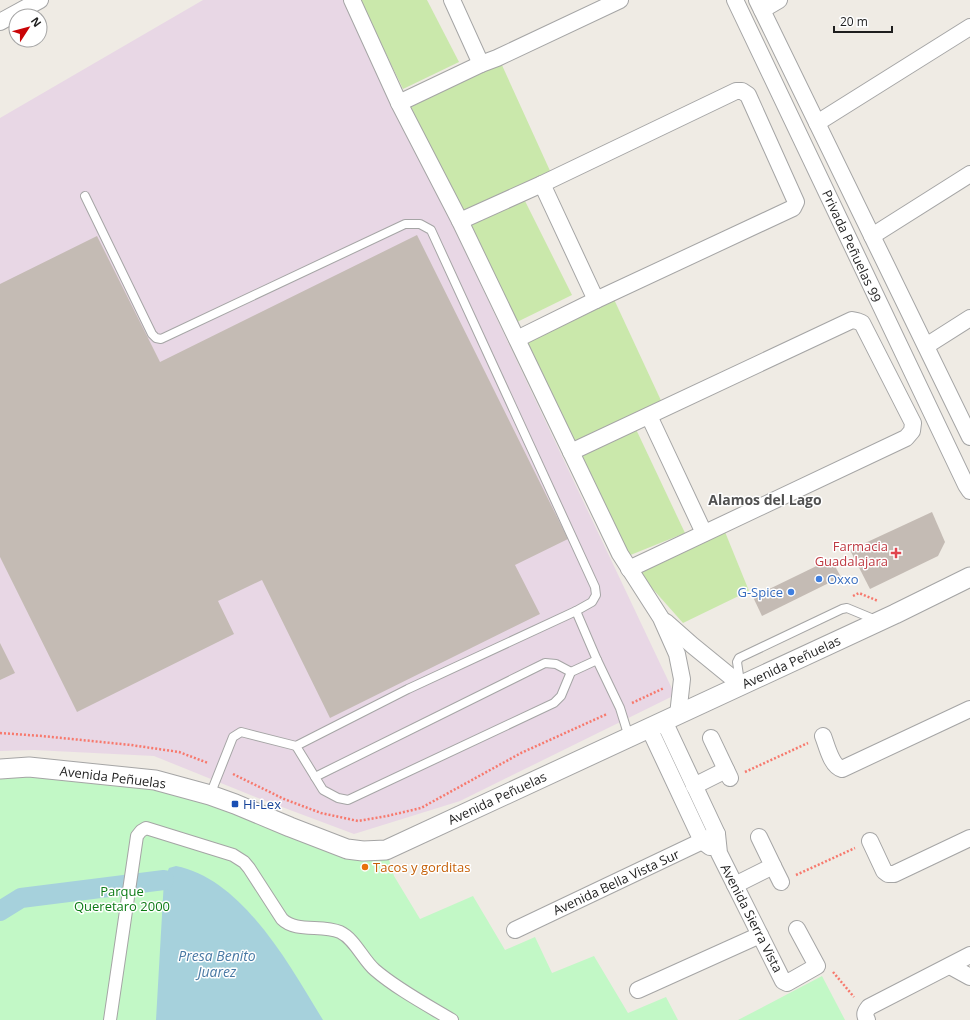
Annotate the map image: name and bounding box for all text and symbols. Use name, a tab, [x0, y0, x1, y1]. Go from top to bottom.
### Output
north arrow	[8, 8, 48, 48]
scale bar	[834, 8, 892, 34]
text: 20 m	[840, 13, 868, 30]
text: N	[28, 14, 45, 30]
street label: Privada Peñuelas 99	[818, 187, 886, 305]
district label: Alamos del Lago	[708, 490, 822, 509]
place label: Farmacia Guadalajara	[815, 537, 888, 570]
marker: Farmacia Guadalajara	[891, 548, 901, 558]
place label: Oxxo	[827, 570, 859, 588]
marker: Oxxo	[814, 574, 824, 584]
place label: G-Spice	[737, 583, 783, 601]
marker: G-Spice	[786, 587, 796, 597]
street label: Avenida Peñuelas	[739, 631, 843, 693]
street label: Avenida Peñuelas	[59, 762, 167, 792]
street label: Avenida Peñuelas	[445, 767, 549, 829]
place label: Hi-Lex	[243, 795, 281, 813]
marker: Hi-Lex	[230, 799, 240, 809]
street label: Avenida Bella Vista Sur	[550, 844, 683, 919]
place label: Tacos y gorditas	[373, 858, 470, 876]
street label: Avenida Sierra Vista	[717, 861, 787, 975]
marker: Tacos y gorditas	[360, 862, 370, 872]
park label: Parque Queretaro 2000	[74, 882, 170, 915]
water label: Presa Benito Juarez	[178, 946, 256, 981]

